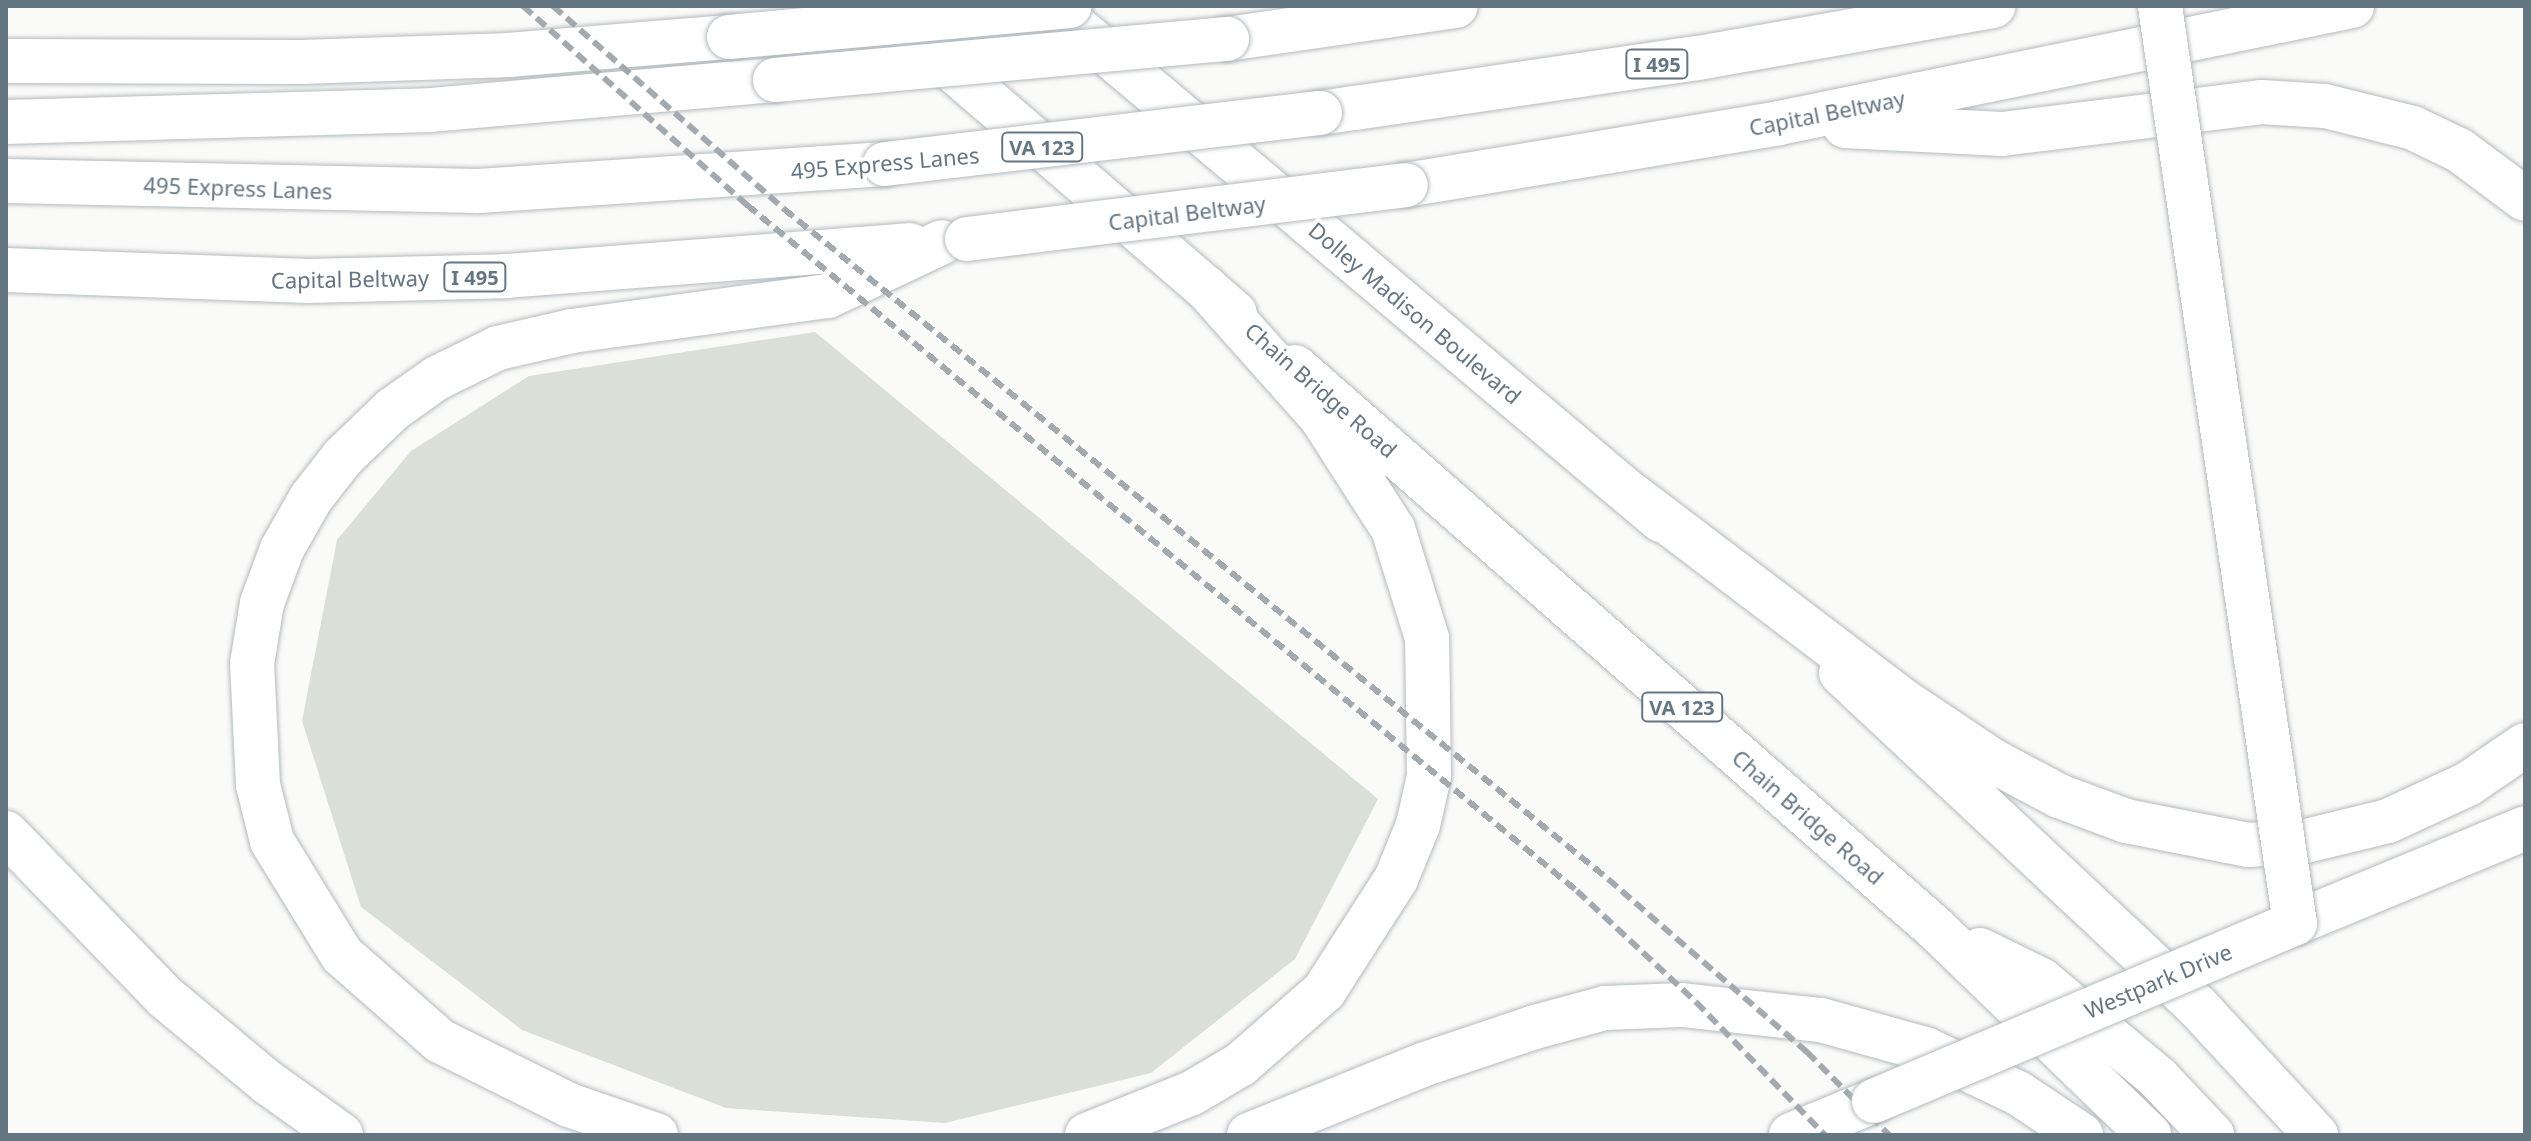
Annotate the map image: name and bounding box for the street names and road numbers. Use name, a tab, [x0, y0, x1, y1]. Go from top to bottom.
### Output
road number: I 495	[1625, 48, 1689, 80]
street label: Capital Beltway	[1747, 85, 1907, 141]
road number: VA 123	[1000, 131, 1084, 163]
street label: 495 Express Lanes	[790, 142, 980, 184]
street label: 495 Express Lanes	[143, 172, 333, 204]
street label: Capital Beltway	[1107, 190, 1267, 236]
street label: Dolley Madison Boulevard	[1304, 216, 1526, 410]
road number: I 495	[443, 261, 507, 293]
street label: Capital Beltway	[271, 264, 429, 294]
street label: Chain Bridge Road	[1240, 317, 1402, 463]
road number: VA 123	[1640, 691, 1724, 723]
street label: Chain Bridge Road	[1727, 744, 1889, 890]
street label: Westpark Drive	[2080, 938, 2236, 1024]

